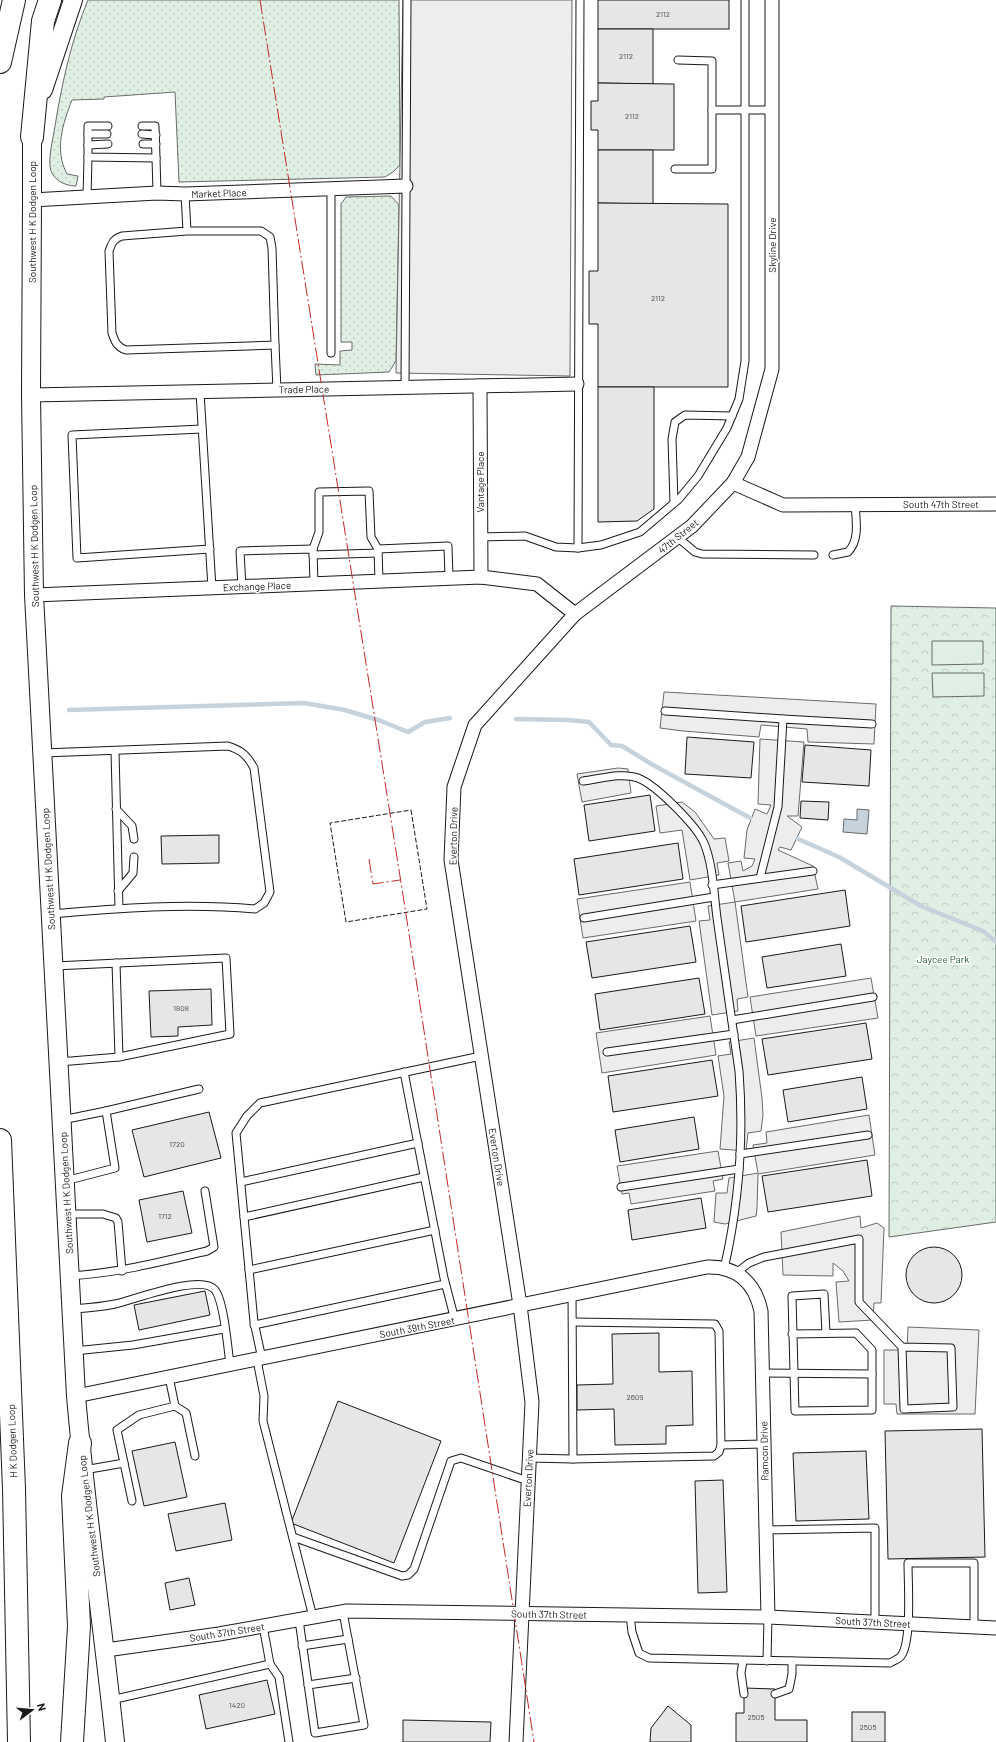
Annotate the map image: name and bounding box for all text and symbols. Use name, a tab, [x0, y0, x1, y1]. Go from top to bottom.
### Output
house number: 2112	[656, 9, 670, 19]
house number: 2112	[619, 51, 633, 61]
house number: 2112	[625, 111, 639, 121]
street label: Southwest H K Dodgen Loop	[26, 161, 38, 283]
street label: Market Place	[191, 186, 247, 200]
street label: Skyline Drive	[766, 217, 778, 273]
house number: 2112	[651, 293, 665, 303]
street label: Trade Place	[279, 383, 329, 395]
street label: Vantage Place	[474, 451, 486, 513]
street label: Southwest H K Dodgen Loop	[27, 485, 41, 607]
street label: South 47th Street	[903, 498, 979, 510]
street label: 47th Street	[655, 516, 701, 556]
street label: Exchange Place	[223, 579, 291, 593]
street label: Everton Drive	[446, 807, 460, 865]
street label: Southwest H K Dodgen Loop	[39, 808, 57, 930]
park label: Jaycee Park	[917, 953, 969, 965]
house number: 1808	[173, 1003, 189, 1013]
street label: Everton Drive	[487, 1127, 507, 1187]
street label: Southwest H K Dodgen Loop	[57, 1132, 75, 1254]
house number: 1720	[169, 1139, 185, 1149]
house number: 1712	[158, 1211, 172, 1221]
street label: South 39th Street	[378, 1314, 456, 1340]
house number: 2609	[626, 1392, 644, 1402]
street label: H K Dodgen Loop	[5, 1404, 19, 1478]
street label: Ramcon Drive	[757, 1421, 771, 1481]
street label: Everton Drive	[520, 1449, 536, 1507]
street label: Southwest H K Dodgen Loop	[76, 1455, 102, 1577]
street label: South 37th Street	[511, 1607, 587, 1621]
street label: South 37th Street	[835, 1614, 912, 1630]
street label: South 37th Street	[189, 1620, 266, 1644]
north arrow	[12, 1690, 52, 1730]
house number: 1420	[229, 1700, 245, 1710]
text: N	[35, 1702, 49, 1712]
house number: 2505	[747, 1712, 765, 1722]
house number: 2505	[859, 1722, 877, 1732]

